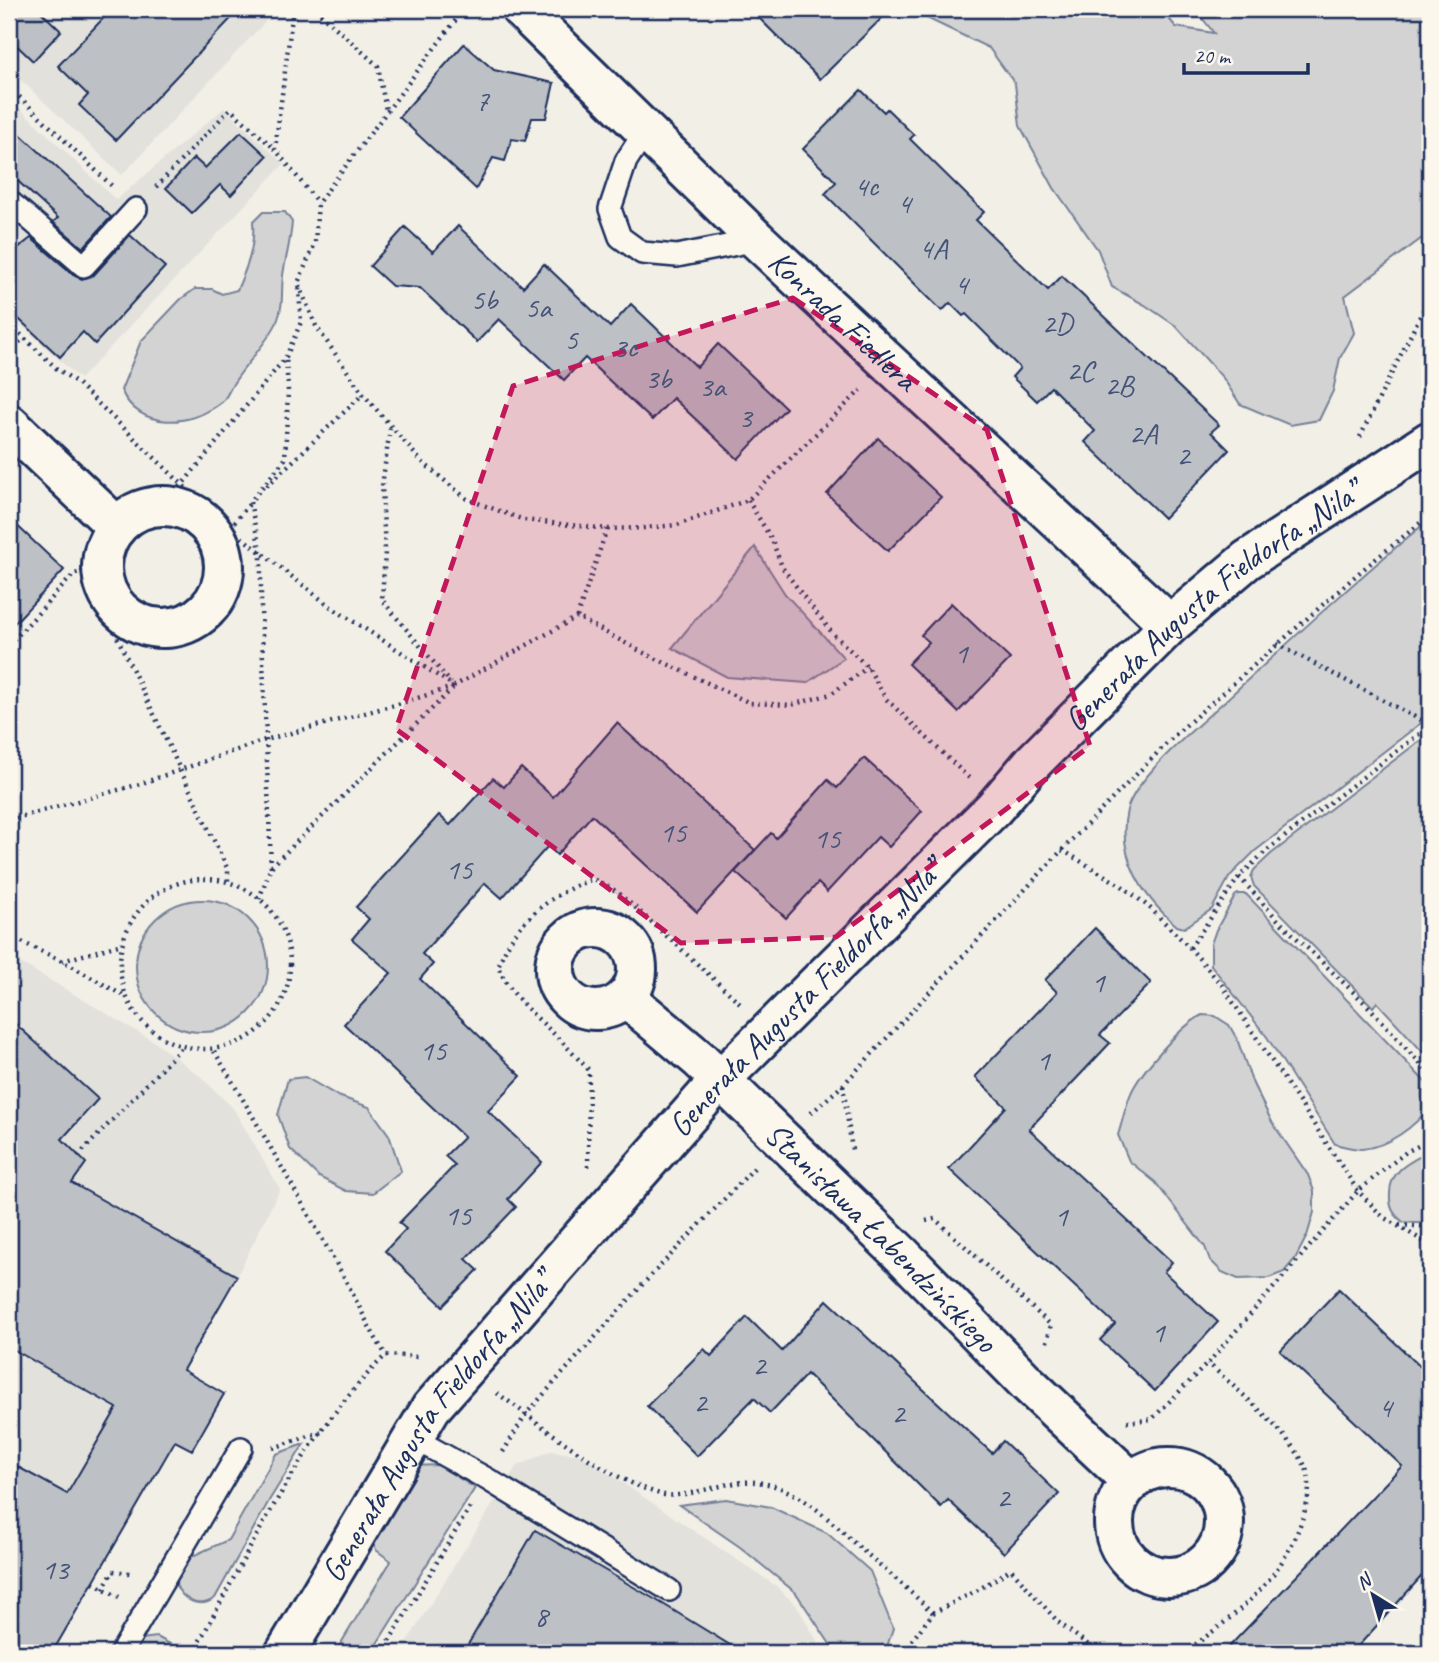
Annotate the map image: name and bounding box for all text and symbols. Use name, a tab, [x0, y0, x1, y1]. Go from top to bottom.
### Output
scale bar	[1184, 32, 1308, 76]
text: 20 m	[1194, 43, 1232, 69]
house number: 7	[475, 81, 490, 119]
house number: 4c	[854, 167, 879, 205]
house number: 4	[897, 184, 913, 222]
house number: 4A	[919, 229, 949, 267]
street label: Konrada Fiedlera	[760, 241, 928, 402]
house number: 4	[954, 265, 970, 303]
house number: 5b	[471, 280, 499, 318]
house number: 5a	[525, 288, 553, 326]
house number: 2D	[1042, 304, 1075, 342]
house number: 5	[564, 320, 579, 358]
house number: 3c	[613, 328, 638, 366]
house number: 2C	[1066, 351, 1097, 389]
house number: 3b	[645, 359, 673, 397]
house number: 2B	[1104, 366, 1136, 404]
house number: 3a	[699, 367, 727, 405]
house number: 3	[738, 398, 754, 436]
house number: 2A	[1129, 414, 1159, 452]
house number: 2	[1176, 436, 1192, 474]
street label: Generała Augusta Fieldorfa „Nila”	[1055, 467, 1374, 740]
house number: 1	[954, 634, 969, 672]
house number: 15	[660, 813, 688, 851]
house number: 15	[814, 819, 842, 857]
street label: Generała Augusta Fieldorfa „Nila”	[659, 846, 956, 1145]
house number: 15	[446, 850, 474, 888]
house number: 1	[1091, 963, 1106, 1001]
house number: 15	[420, 1031, 448, 1069]
house number: 1	[1036, 1041, 1051, 1079]
street label: Stanisława Łabendzińskiego	[756, 1113, 1007, 1362]
house number: 15	[445, 1196, 473, 1234]
house number: 1	[1054, 1197, 1069, 1235]
street label: Generała Augusta Fieldorfa „Nila”	[311, 1258, 567, 1589]
house number: 1	[1151, 1313, 1166, 1351]
house number: 2	[752, 1346, 768, 1384]
house number: 2	[693, 1383, 709, 1421]
house number: 4	[1378, 1388, 1394, 1426]
house number: 2	[891, 1394, 907, 1432]
house number: 2	[996, 1478, 1012, 1516]
house number: 13	[42, 1550, 71, 1588]
north arrow	[1338, 1560, 1408, 1630]
text: N	[1351, 1567, 1378, 1595]
house number: 8	[534, 1597, 550, 1635]

